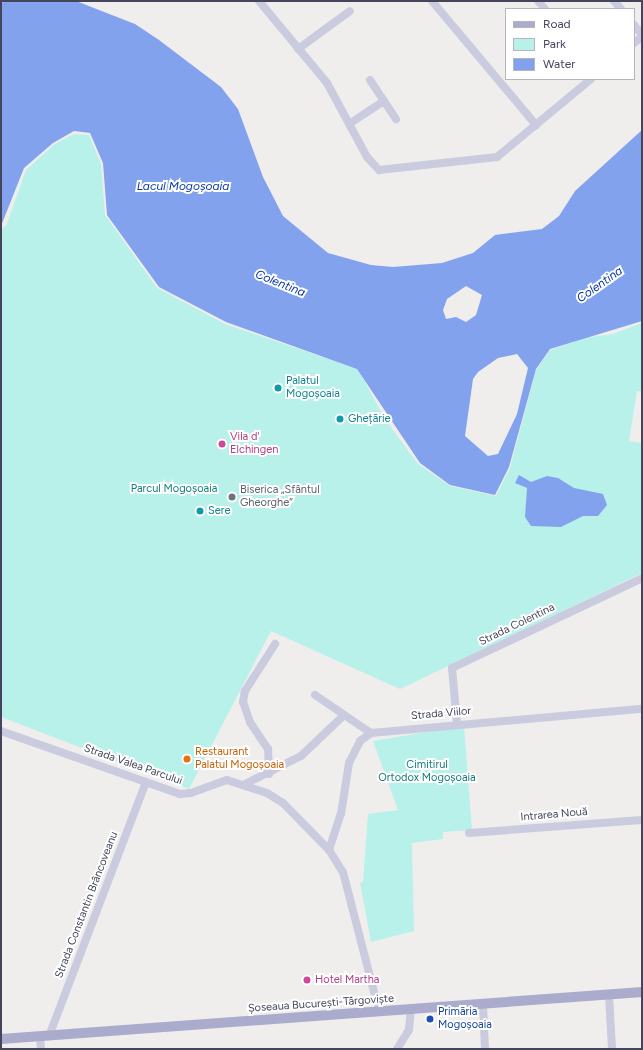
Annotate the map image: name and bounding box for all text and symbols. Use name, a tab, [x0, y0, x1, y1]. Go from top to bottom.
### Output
legend	[505, 8, 635, 80]
text: Road	[543, 17, 571, 31]
text: Park	[543, 37, 566, 51]
text: Water	[543, 57, 575, 71]
water label: Lacul Mogoșoaia	[137, 180, 229, 194]
water label: Colentina	[574, 264, 626, 306]
water label: Colentina	[253, 267, 307, 301]
place label: Palatul Mogoșoaia	[286, 375, 340, 401]
marker: Palatul Mogoșoaia	[273, 383, 283, 393]
place label: Ghețărie	[348, 412, 391, 426]
marker: Ghețărie	[335, 414, 345, 424]
place label: Vila d' Elchingen	[230, 431, 278, 457]
marker: Vila d' Elchingen	[217, 439, 227, 449]
park label: Parcul Mogoșoaia	[131, 482, 217, 496]
place label: Biserica „Sfântul Gheorghe”	[240, 484, 320, 510]
marker: Biserica „Sfântul Gheorghe”	[227, 492, 237, 502]
place label: Sere	[208, 504, 230, 518]
marker: Sere	[195, 506, 205, 516]
street label: Strada Colentina	[477, 601, 557, 649]
street label: Strada Viilor	[410, 705, 472, 723]
street label: Strada Valea Parcului	[82, 742, 184, 788]
place label: Restaurant Palatul Mogoșoaia	[195, 746, 284, 772]
marker: Restaurant Palatul Mogoșoaia	[182, 754, 192, 764]
park label: Cimitirul Ortodox Mogoșoaia	[378, 759, 476, 785]
street label: Intrarea Nouă	[520, 805, 588, 825]
street label: Strada Constantin Brâncoveanu	[53, 830, 121, 980]
place label: Hotel Martha	[315, 973, 379, 987]
marker: Hotel Martha	[302, 975, 312, 985]
street label: Șoseaua București-Târgoviște	[247, 992, 395, 1016]
place label: Primăria Mogoșoaia	[438, 1006, 492, 1032]
marker: Primăria Mogoșoaia	[425, 1014, 435, 1024]

